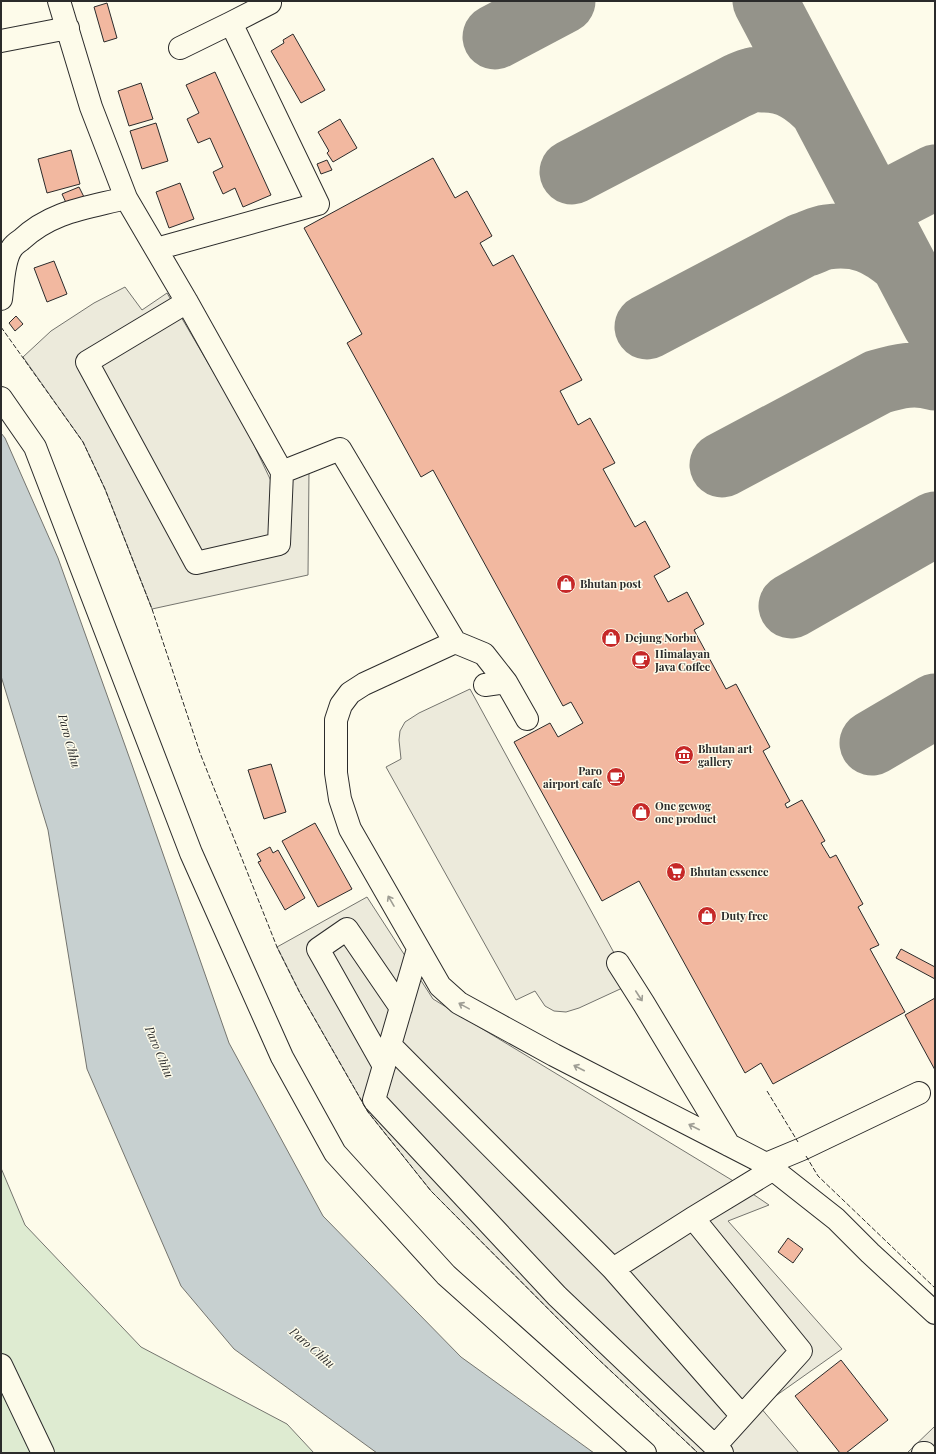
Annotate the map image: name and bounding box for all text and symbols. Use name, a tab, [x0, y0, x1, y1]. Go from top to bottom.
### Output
shop icon: Bhutan post	[555, 573, 577, 595]
place label: Bhutan post	[580, 576, 641, 591]
shop icon: Dejung Norbu	[600, 627, 622, 649]
place label: Dejung Norbu	[625, 630, 697, 645]
place label: Himalayan Java Coffee	[654, 646, 711, 674]
cafe icon: Himalayan Java Coffee	[630, 649, 652, 671]
water label: Paro Chhu	[55, 711, 85, 769]
place label: Bhutan art gallery	[698, 741, 752, 769]
museum icon: Bhutan art gallery	[673, 744, 695, 766]
place label: Paro airport cafe	[543, 763, 602, 791]
cafe icon: Paro airport cafe	[605, 766, 627, 788]
place label: One gewog one product	[655, 798, 717, 826]
shop icon: One gewog one product	[630, 801, 652, 823]
supermarket icon: Bhutan essence	[665, 861, 687, 883]
place label: Bhutan essence	[690, 864, 769, 879]
one-way arrow	[387, 895, 395, 907]
shop icon: Duty free	[696, 905, 718, 927]
place label: Duty free	[721, 908, 768, 923]
one-way arrow	[635, 990, 643, 1001]
one-way arrow	[458, 1002, 470, 1009]
water label: Paro Chhu	[141, 1022, 178, 1080]
one-way arrow	[573, 1063, 585, 1071]
one-way arrow	[688, 1123, 700, 1131]
water label: Paro Chhu	[286, 1323, 339, 1371]

